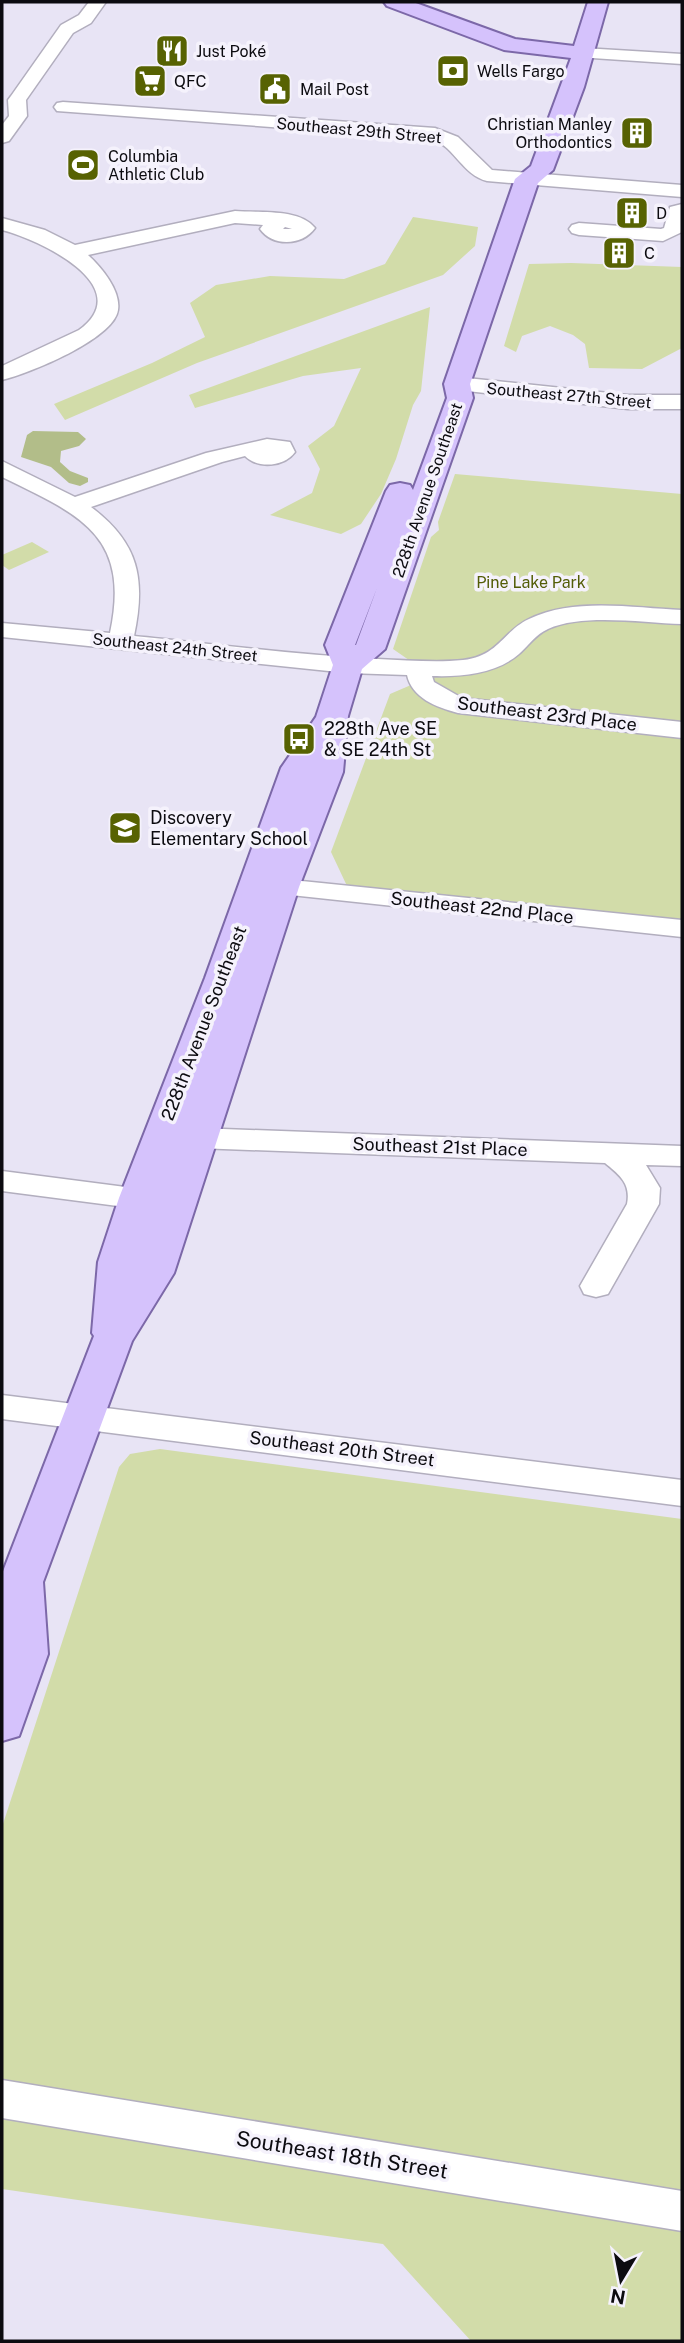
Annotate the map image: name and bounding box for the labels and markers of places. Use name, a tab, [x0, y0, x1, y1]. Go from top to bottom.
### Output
restaurant icon: Just Poké	[153, 32, 191, 70]
place label: Just Poké	[196, 42, 266, 61]
bank icon: Wells Fargo	[434, 52, 472, 90]
supermarket icon: QFC	[131, 62, 169, 100]
place label: Wells Fargo	[477, 62, 565, 81]
public building icon: Mail Post	[256, 70, 294, 108]
place label: QFC	[174, 72, 206, 91]
place label: Mail Post	[300, 80, 369, 99]
building icon: Christian Manley Orthodontics	[618, 114, 656, 152]
place label: Christian Manley Orthodontics	[487, 115, 612, 152]
sports icon: Columbia Athletic Club	[64, 146, 102, 184]
place label: Columbia Athletic Club	[108, 147, 204, 184]
building icon: D	[613, 194, 651, 232]
place label: D	[656, 204, 667, 223]
building icon: C	[600, 234, 638, 272]
place label: C	[644, 244, 655, 263]
place label: 228th Ave SE & SE 24th St	[324, 718, 437, 760]
bus stop icon: 228th Ave SE & SE 24th St	[280, 720, 318, 758]
place label: Discovery Elementary School	[150, 807, 308, 849]
school or university icon: Discovery Elementary School	[106, 809, 144, 847]

